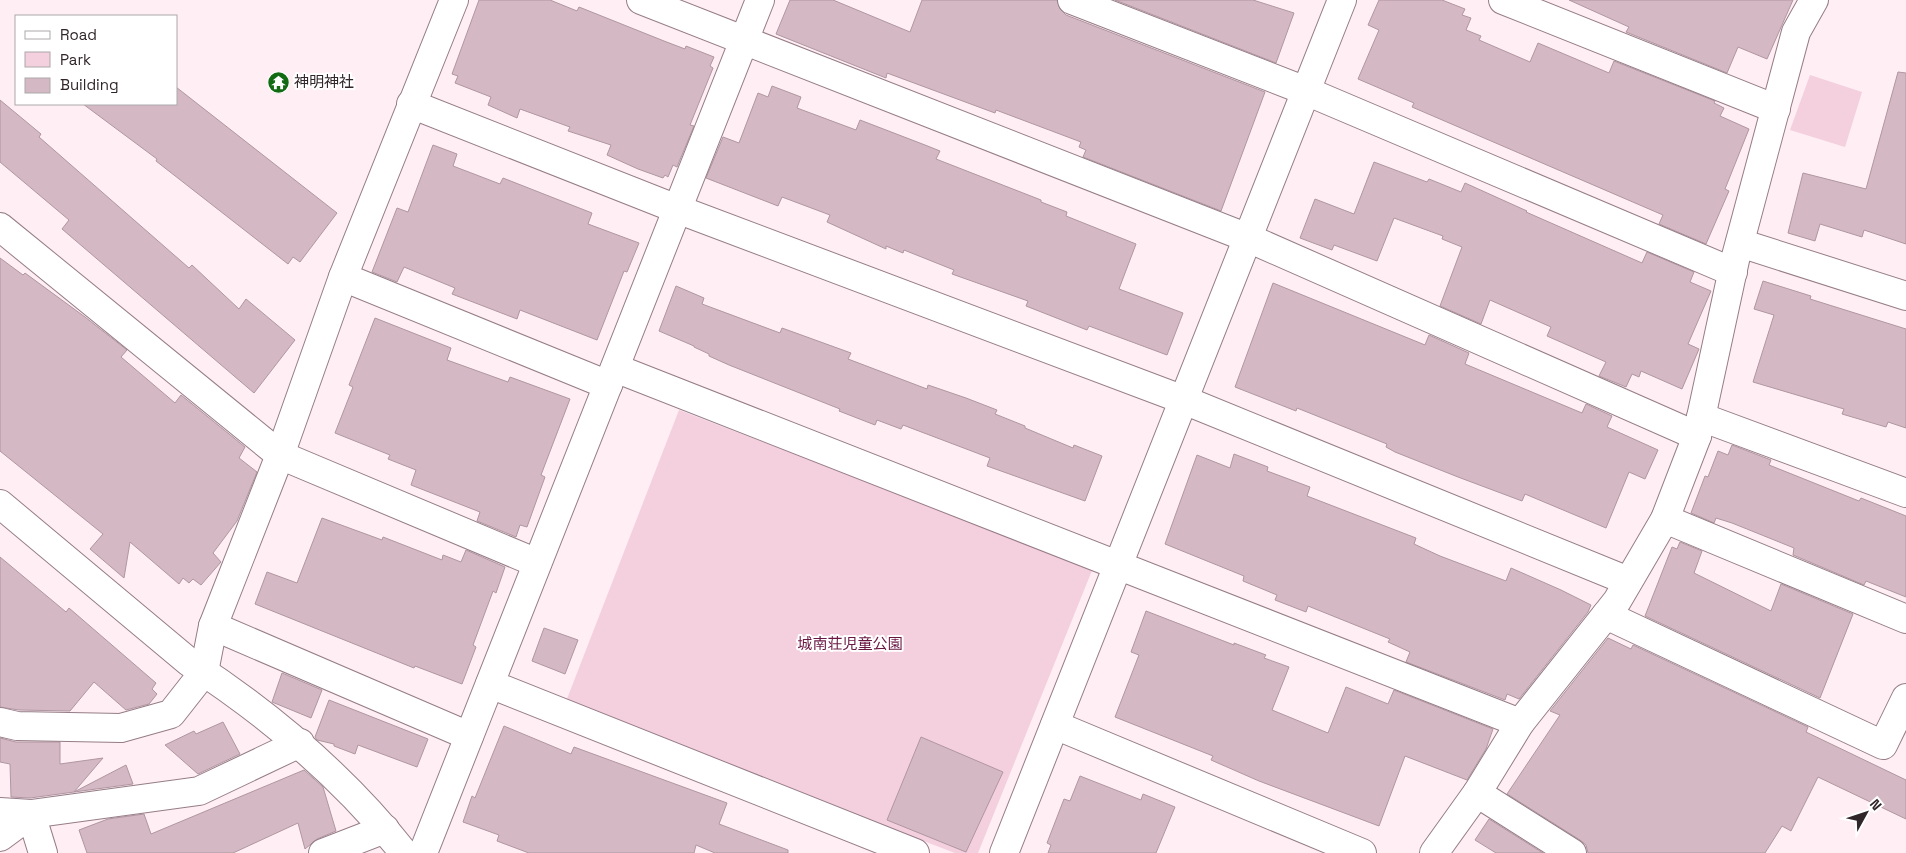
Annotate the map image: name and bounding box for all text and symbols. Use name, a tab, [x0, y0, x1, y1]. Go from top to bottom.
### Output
legend	[15, 15, 178, 105]
text: Road	[60, 25, 97, 44]
text: Park	[60, 50, 91, 69]
temple icon: 神明神社	[266, 70, 290, 94]
place label: 神明神社	[294, 72, 354, 91]
text: Building	[60, 75, 119, 94]
park label: 城南荘児童公園	[797, 634, 903, 653]
north arrow	[1841, 788, 1891, 838]
text: N	[1866, 795, 1886, 814]

